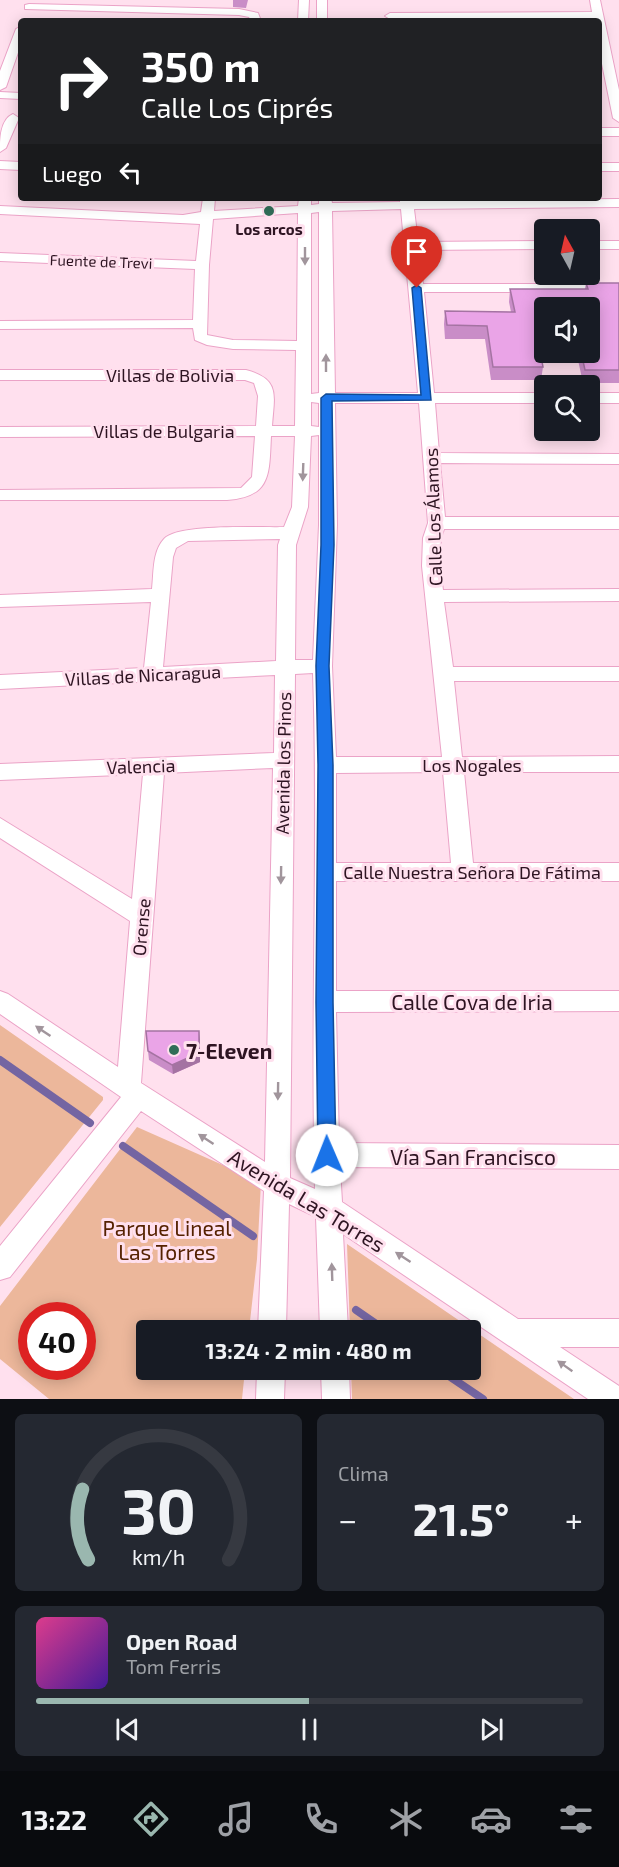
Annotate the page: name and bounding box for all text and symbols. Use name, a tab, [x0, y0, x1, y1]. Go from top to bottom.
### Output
text: 350 m	[141, 40, 261, 90]
icon: right	[42, 42, 120, 120]
text: Calle Los Ciprés	[141, 91, 333, 123]
icon: left	[114, 156, 147, 189]
text: Luego	[42, 160, 102, 186]
marker: Los arcos	[262, 204, 276, 218]
north arrow	[534, 219, 600, 285]
map controls	[534, 219, 600, 441]
place label: Los arcos	[235, 220, 303, 238]
pin	[391, 226, 442, 288]
icon: arrive	[400, 235, 433, 268]
one-way arrow	[300, 247, 310, 266]
street label: Fuente de Trevi	[49, 250, 153, 272]
button: sound	[534, 297, 600, 363]
one-way arrow	[321, 354, 331, 373]
street label: Villas de Bolivia	[106, 364, 234, 386]
button: search	[534, 375, 600, 441]
street label: Villas de Bulgaria	[93, 420, 235, 442]
street label: Calle Los Álamos	[420, 448, 446, 586]
one-way arrow	[299, 463, 308, 482]
street label: Villas de Nicaragua	[64, 660, 222, 690]
street label: Avenida los Pinos	[271, 691, 295, 835]
street label: Valencia	[106, 754, 176, 778]
street label: Los Nogales	[422, 754, 522, 776]
street label: Calle Nuestra Señora De Fátima	[343, 861, 601, 883]
one-way arrow	[276, 865, 285, 884]
street label: Orense	[128, 897, 154, 957]
street label: Calle Cova de Iria	[391, 989, 553, 1014]
one-way arrow	[36, 1025, 52, 1037]
place label: 7-Eleven	[186, 1038, 272, 1063]
marker: 7-Eleven	[167, 1043, 181, 1057]
one-way arrow	[273, 1081, 283, 1100]
position arrow	[295, 1123, 359, 1187]
one-way arrow	[197, 1134, 214, 1145]
street label: Avenida Las Torres	[224, 1143, 390, 1257]
street label: Vía San Francisco	[390, 1144, 556, 1169]
park label: Parque Lineal Las Torres	[102, 1215, 232, 1264]
one-way arrow	[395, 1252, 411, 1263]
one-way arrow	[327, 1263, 336, 1282]
speed limit sign: 40	[18, 1302, 96, 1380]
text: 13:24 · 2 min · 480 m	[205, 1337, 412, 1363]
one-way arrow	[557, 1361, 573, 1372]
text: Clima	[338, 1461, 389, 1485]
text: 30	[121, 1472, 196, 1547]
text: 21.5°	[413, 1491, 510, 1545]
text: −	[338, 1499, 357, 1539]
text: +	[565, 1499, 583, 1539]
text: km/h	[132, 1544, 185, 1569]
text: Open Road	[126, 1628, 238, 1654]
text: Tom Ferris	[126, 1654, 221, 1678]
icon: previous	[111, 1713, 144, 1746]
icon: pause	[293, 1713, 326, 1746]
icon: next	[475, 1713, 508, 1746]
icon: directions	[130, 1798, 172, 1840]
icon: music	[215, 1798, 257, 1840]
icon: phone	[300, 1798, 342, 1840]
icon: climate	[385, 1798, 427, 1840]
icon: car	[470, 1798, 512, 1840]
icon: filters	[555, 1798, 597, 1840]
text: 13:22	[22, 1803, 87, 1835]

